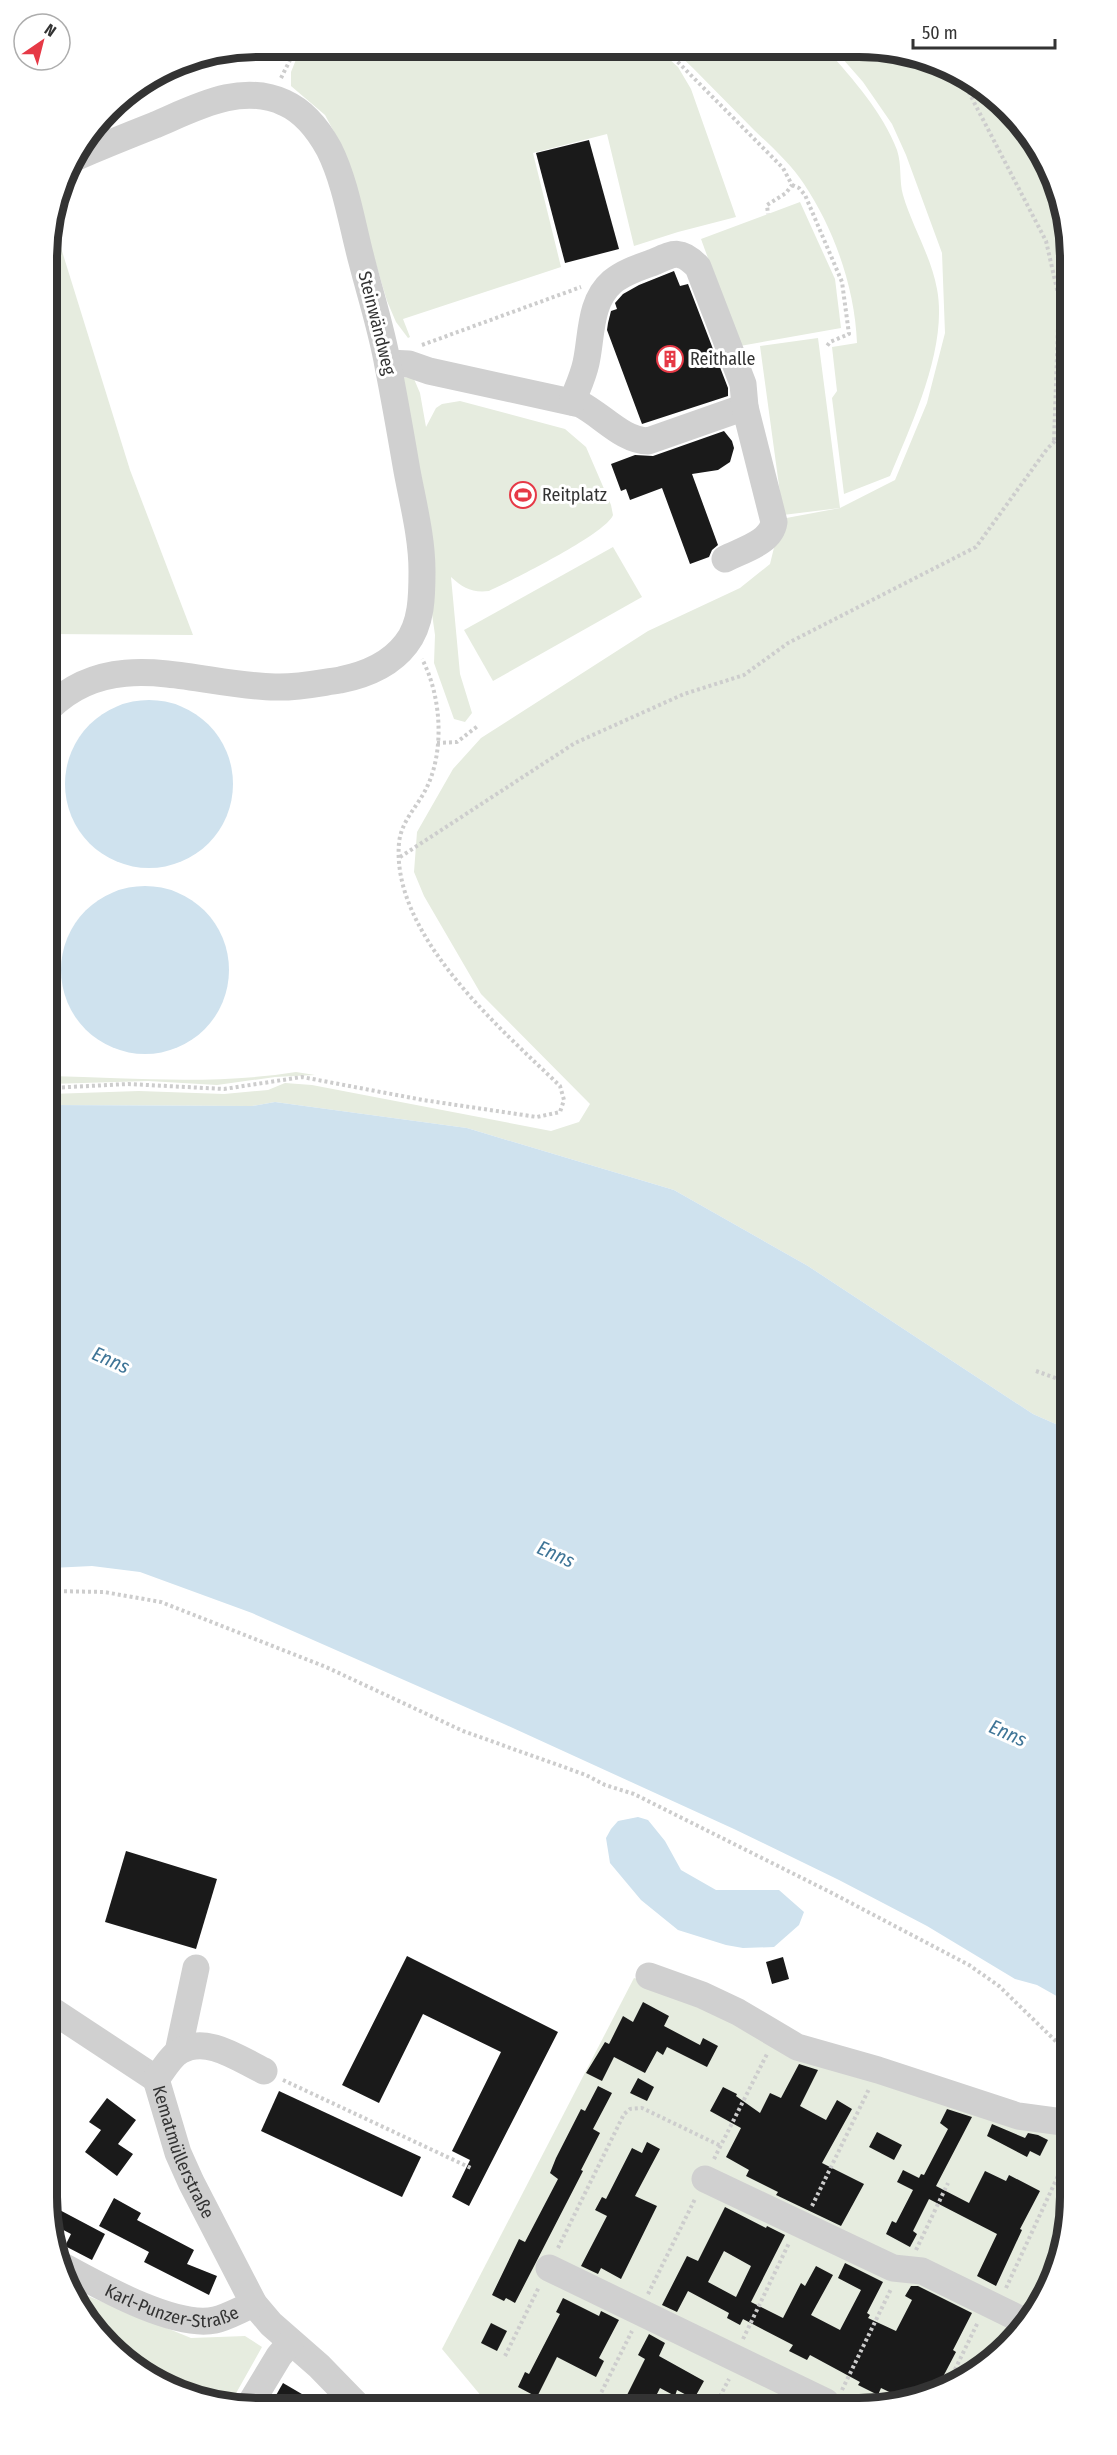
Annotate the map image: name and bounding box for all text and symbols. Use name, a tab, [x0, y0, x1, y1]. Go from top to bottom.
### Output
north arrow	[12, 12, 72, 72]
scale bar	[913, 12, 1056, 50]
text: N	[41, 20, 60, 41]
text: 50 m	[922, 22, 958, 44]
street label: Steinwändweg	[353, 269, 401, 378]
building icon: Reithalle	[655, 344, 685, 374]
place label: Reithalle	[690, 348, 755, 370]
sports icon: Reitplatz	[508, 480, 538, 510]
place label: Reitplatz	[542, 484, 607, 506]
water label: Enns	[88, 1341, 134, 1379]
water label: Enns	[533, 1535, 579, 1573]
water label: Enns	[985, 1714, 1031, 1752]
street label: Kematmüllerstraße	[148, 2083, 219, 2222]
street label: Karl-Punzer-Straße	[101, 2279, 242, 2332]

